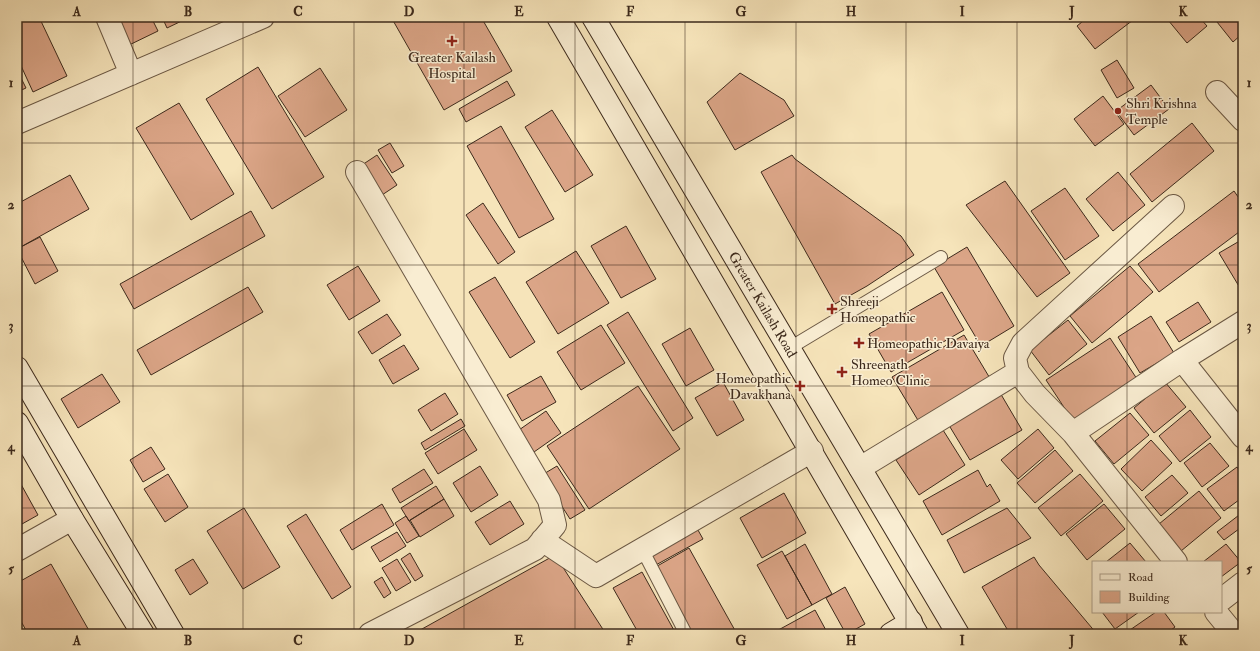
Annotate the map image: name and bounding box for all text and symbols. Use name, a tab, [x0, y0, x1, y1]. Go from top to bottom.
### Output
text: A	[72, 4, 82, 20]
text: B	[184, 4, 192, 20]
text: C	[293, 4, 303, 20]
text: D	[404, 4, 415, 20]
text: E	[514, 4, 524, 20]
text: F	[626, 4, 635, 20]
text: G	[736, 4, 747, 20]
text: H	[846, 4, 857, 20]
text: I	[959, 4, 965, 20]
text: J	[1068, 4, 1075, 21]
text: K	[1178, 4, 1188, 20]
marker: Greater Kailash Hospital	[446, 35, 458, 47]
place label: Greater Kailash Hospital	[408, 49, 497, 83]
text: 1	[9, 75, 14, 91]
text: 1	[1247, 75, 1252, 91]
place label: Shri Krishna Temple	[1126, 95, 1197, 129]
marker: Shri Krishna Temple	[1113, 106, 1123, 116]
text: 2	[8, 197, 15, 213]
text: 2	[1246, 197, 1253, 213]
street label: Greater Kailash Road	[725, 249, 801, 361]
place label: Shreeji Homeopathic	[840, 293, 916, 327]
marker: Shreeji Homeopathic	[827, 304, 837, 314]
text: 3	[9, 318, 14, 334]
text: 3	[1247, 318, 1252, 334]
place label: Homeopathic Davaiya	[867, 335, 990, 353]
marker: Homeopathic Davaiya	[854, 338, 864, 348]
place label: Shreenath Homeo Clinic	[851, 356, 930, 389]
marker: Shreenath Homeo Clinic	[836, 366, 848, 378]
place label: Homeopathic Davakhana	[716, 370, 791, 403]
marker: Homeopathic Davakhana	[794, 380, 806, 392]
text: 4	[6, 439, 15, 455]
text: 4	[1244, 439, 1253, 455]
text: 5	[8, 561, 14, 577]
legend	[1092, 561, 1222, 613]
text: 5	[1246, 561, 1252, 577]
text: Road	[1128, 570, 1153, 585]
text: Building	[1128, 590, 1171, 605]
text: A	[72, 633, 82, 649]
text: B	[184, 633, 192, 649]
text: C	[293, 633, 303, 649]
text: D	[404, 633, 415, 649]
text: E	[514, 633, 524, 649]
text: F	[626, 633, 635, 649]
text: G	[736, 633, 747, 649]
text: H	[846, 633, 857, 649]
text: I	[959, 633, 965, 649]
text: J	[1068, 633, 1075, 650]
text: K	[1178, 633, 1188, 649]

